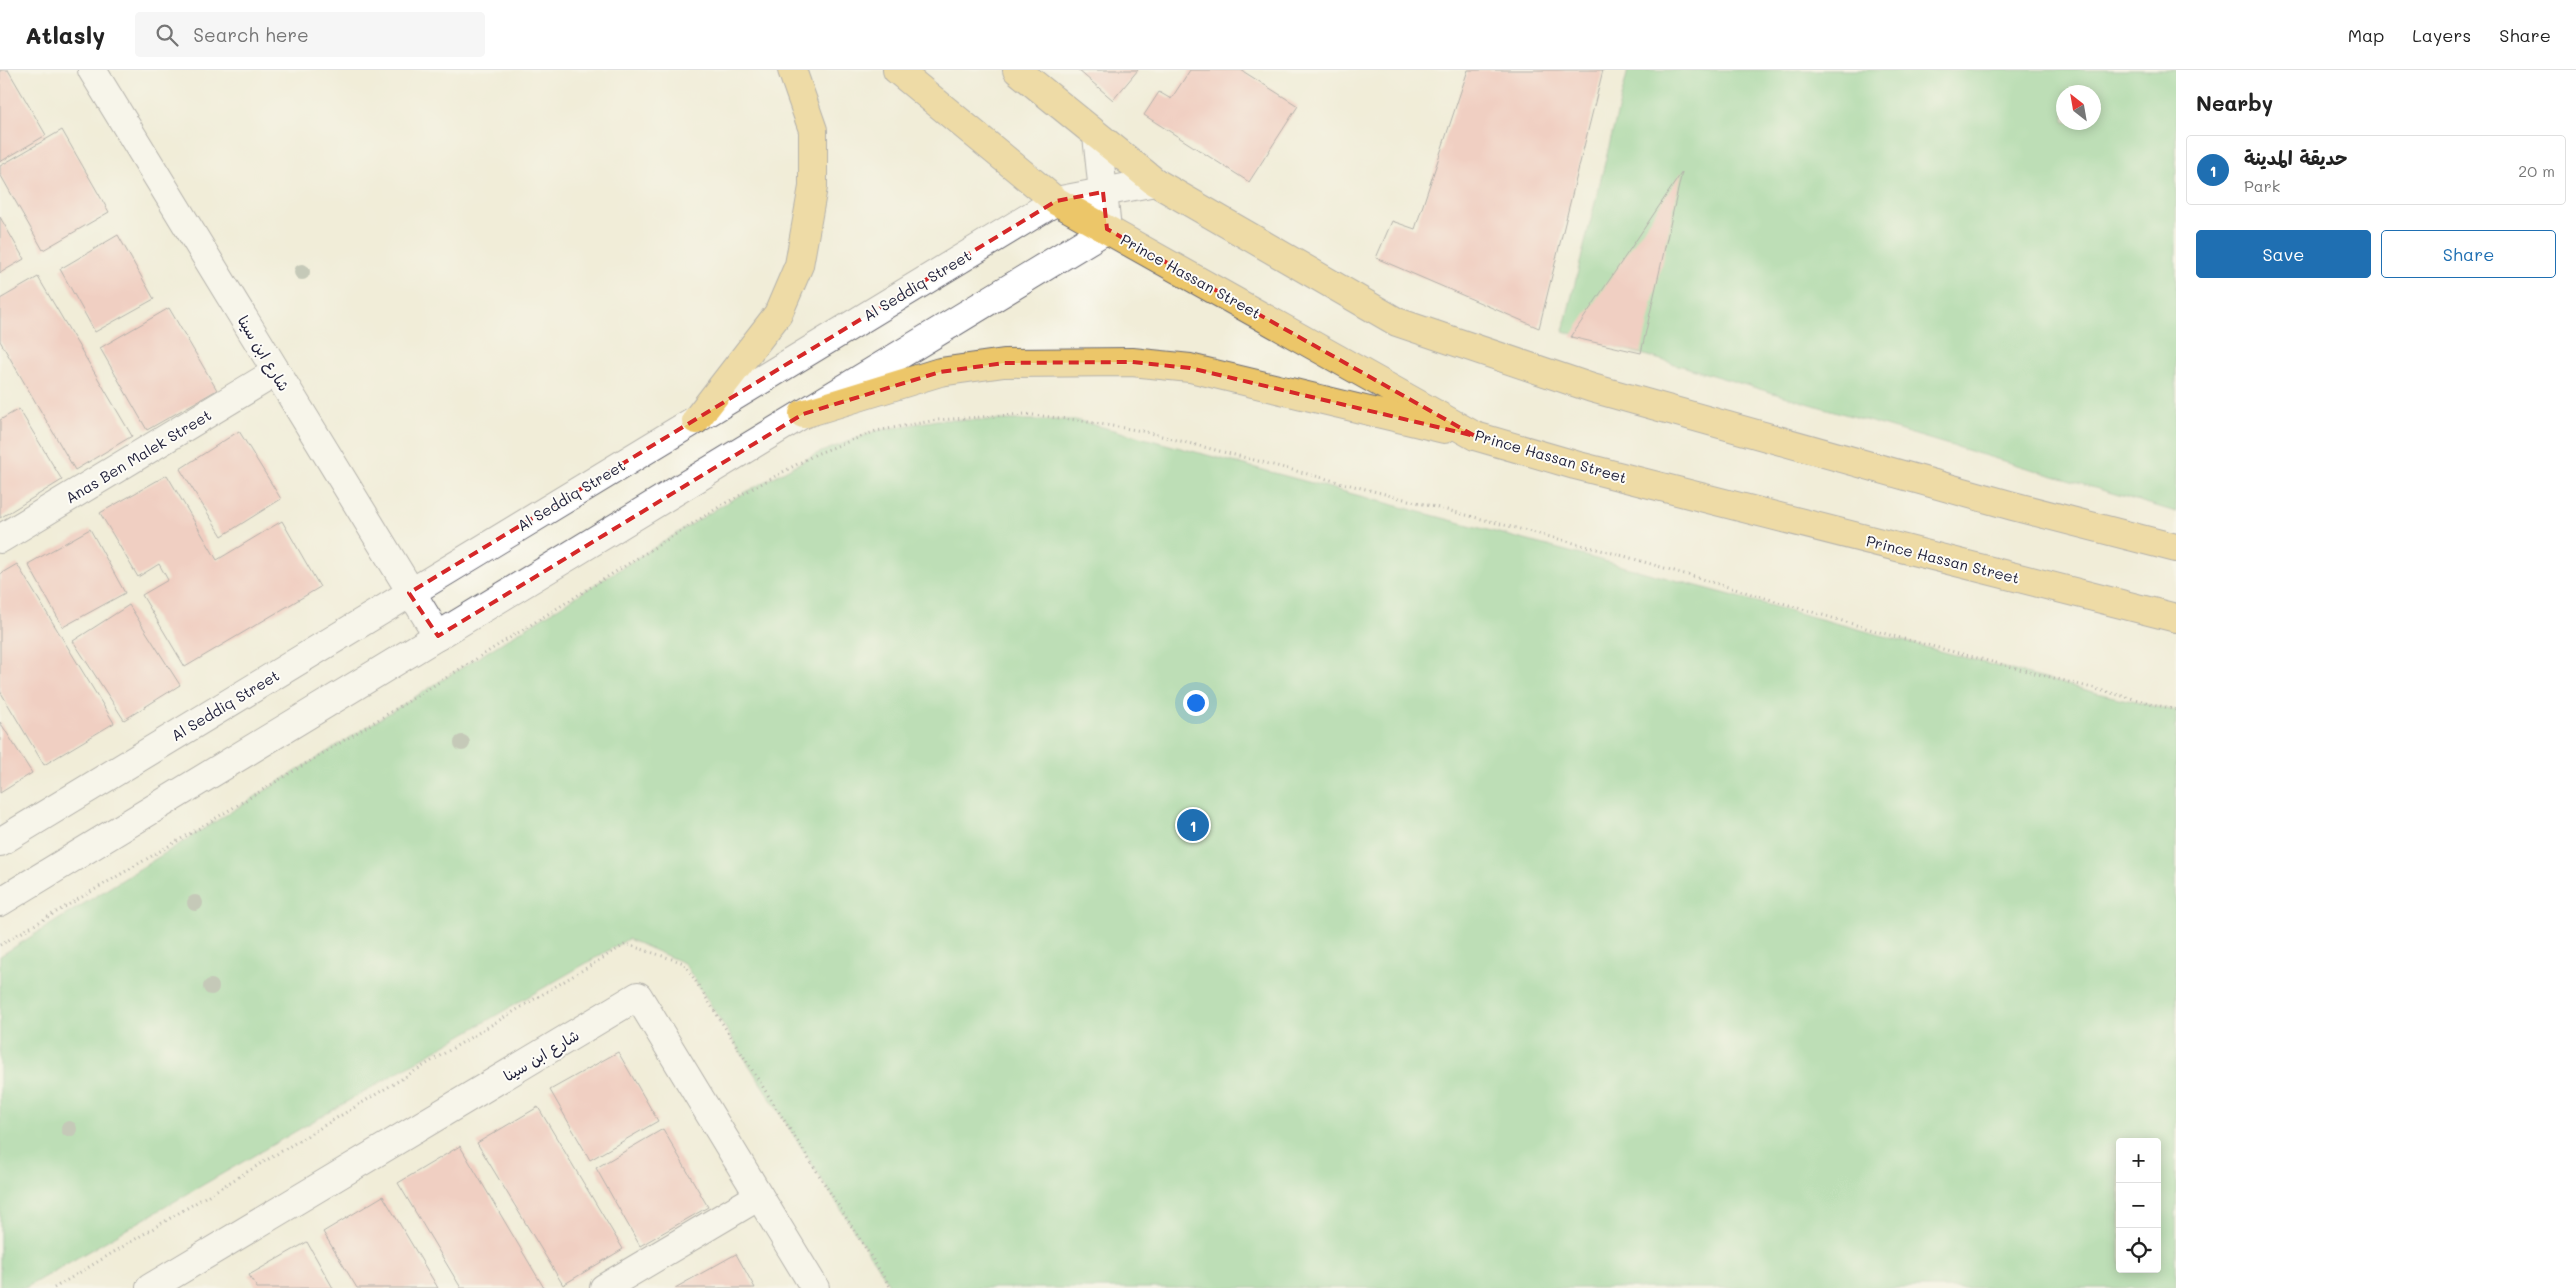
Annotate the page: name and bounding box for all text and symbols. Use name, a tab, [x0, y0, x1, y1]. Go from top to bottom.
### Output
search box	[135, 12, 485, 57]
text: Atlasly	[25, 19, 105, 50]
icon: search	[153, 21, 181, 49]
text: Search here	[193, 22, 309, 47]
text: Map	[2348, 23, 2384, 47]
text: Layers	[2412, 23, 2471, 47]
text: Share	[2499, 23, 2551, 47]
north arrow	[2056, 85, 2101, 130]
text: Nearby	[2196, 89, 2273, 116]
text: حديقة المدينة	[2244, 145, 2348, 170]
text: 1	[2209, 160, 2217, 181]
text: 20 m	[2518, 160, 2555, 181]
text: Park	[2244, 175, 2280, 196]
street label: Prince Hassan Street	[1117, 229, 1265, 323]
button: Save	[2196, 230, 2371, 278]
button: Share	[2381, 230, 2556, 278]
street label: Al Seddiq Street	[859, 245, 975, 325]
street label: شارع ابن سينا	[233, 312, 294, 395]
street label: Anas Ben Malek Street	[61, 404, 215, 508]
street label: Prince Hassan Street	[1473, 425, 1629, 487]
street label: Al Seddiq Street	[513, 455, 629, 535]
street label: Prince Hassan Street	[1864, 530, 2022, 588]
street label: Al Seddiq Street	[167, 665, 283, 745]
your location	[1183, 690, 1209, 716]
pin: 1	[1177, 806, 1209, 844]
street label: شارع ابن سينا	[500, 1025, 583, 1086]
map controls	[2116, 1138, 2161, 1273]
button: +	[2116, 1138, 2161, 1183]
button: −	[2116, 1183, 2161, 1228]
button: locate	[2116, 1228, 2161, 1273]

